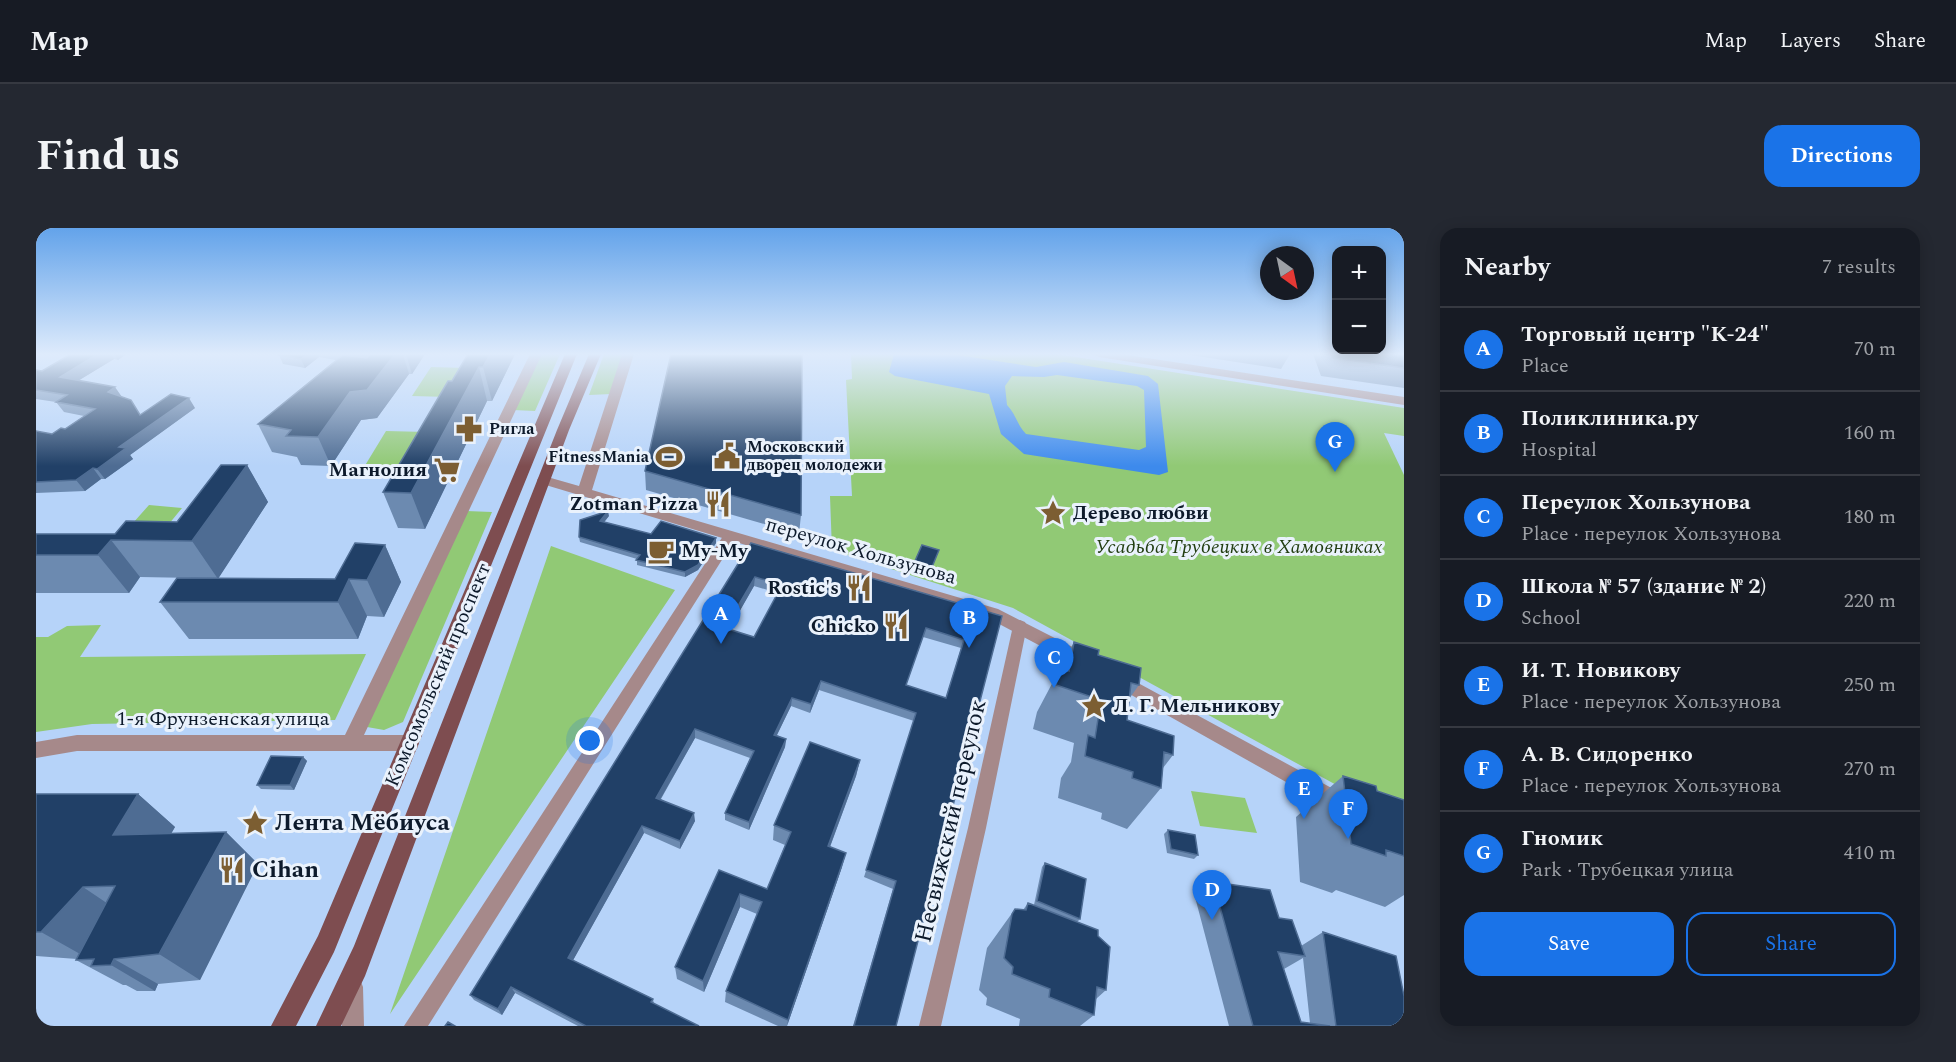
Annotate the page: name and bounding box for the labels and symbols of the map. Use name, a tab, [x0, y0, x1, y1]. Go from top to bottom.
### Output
north arrow	[1260, 246, 1314, 300]
pharmacy icon: Ригла	[454, 414, 484, 444]
place label: Ригла	[489, 417, 535, 441]
pin: G	[1316, 422, 1354, 472]
place label: Московский дворец молодежи	[747, 435, 883, 477]
public building icon: Московский дворец молодежи	[712, 441, 742, 471]
sports icon: FitnessMania	[654, 442, 684, 472]
place label: FitnessMania	[548, 445, 650, 469]
place label: Магнолия	[329, 455, 427, 485]
supermarket icon: Магнолия	[432, 455, 462, 485]
place label: Zotman Pizza	[569, 489, 699, 519]
restaurant icon: Zotman Pizza	[703, 489, 733, 519]
place icon: Дерево любви	[1038, 498, 1068, 528]
place label: Дерево любви	[1073, 498, 1209, 528]
street label: переулок Хользунова	[762, 509, 960, 593]
park label: Усадьба Трубецких в Хамовниках	[1095, 532, 1383, 562]
cafe icon: Му-Му	[646, 536, 676, 566]
place label: Му-Му	[681, 536, 749, 566]
street label: Комсомольский проспект	[377, 558, 499, 792]
place label: Rostic's	[767, 573, 839, 603]
restaurant icon: Rostic's	[844, 573, 874, 603]
pin: A	[702, 594, 740, 644]
pin: B	[950, 598, 988, 648]
place label: Chicko	[811, 611, 876, 641]
restaurant icon: Chicko	[881, 611, 911, 641]
pin: C	[1034, 638, 1074, 688]
place icon: Л. Г. Мельникову	[1079, 691, 1109, 721]
place label: Л. Г. Мельникову	[1114, 691, 1281, 721]
street label: Несвижский переулок	[905, 696, 997, 946]
street label: 1-я Фрунзенская улица	[117, 704, 330, 734]
your location	[575, 726, 604, 755]
pin: E	[1284, 770, 1324, 819]
pin: F	[1328, 790, 1368, 839]
place label: Лента Мёбиуса	[275, 805, 450, 841]
place icon: Лента Мёбиуса	[240, 808, 270, 838]
place label: Cihan	[252, 852, 319, 888]
restaurant icon: Cihan	[217, 855, 247, 885]
pin: D	[1192, 870, 1232, 920]

